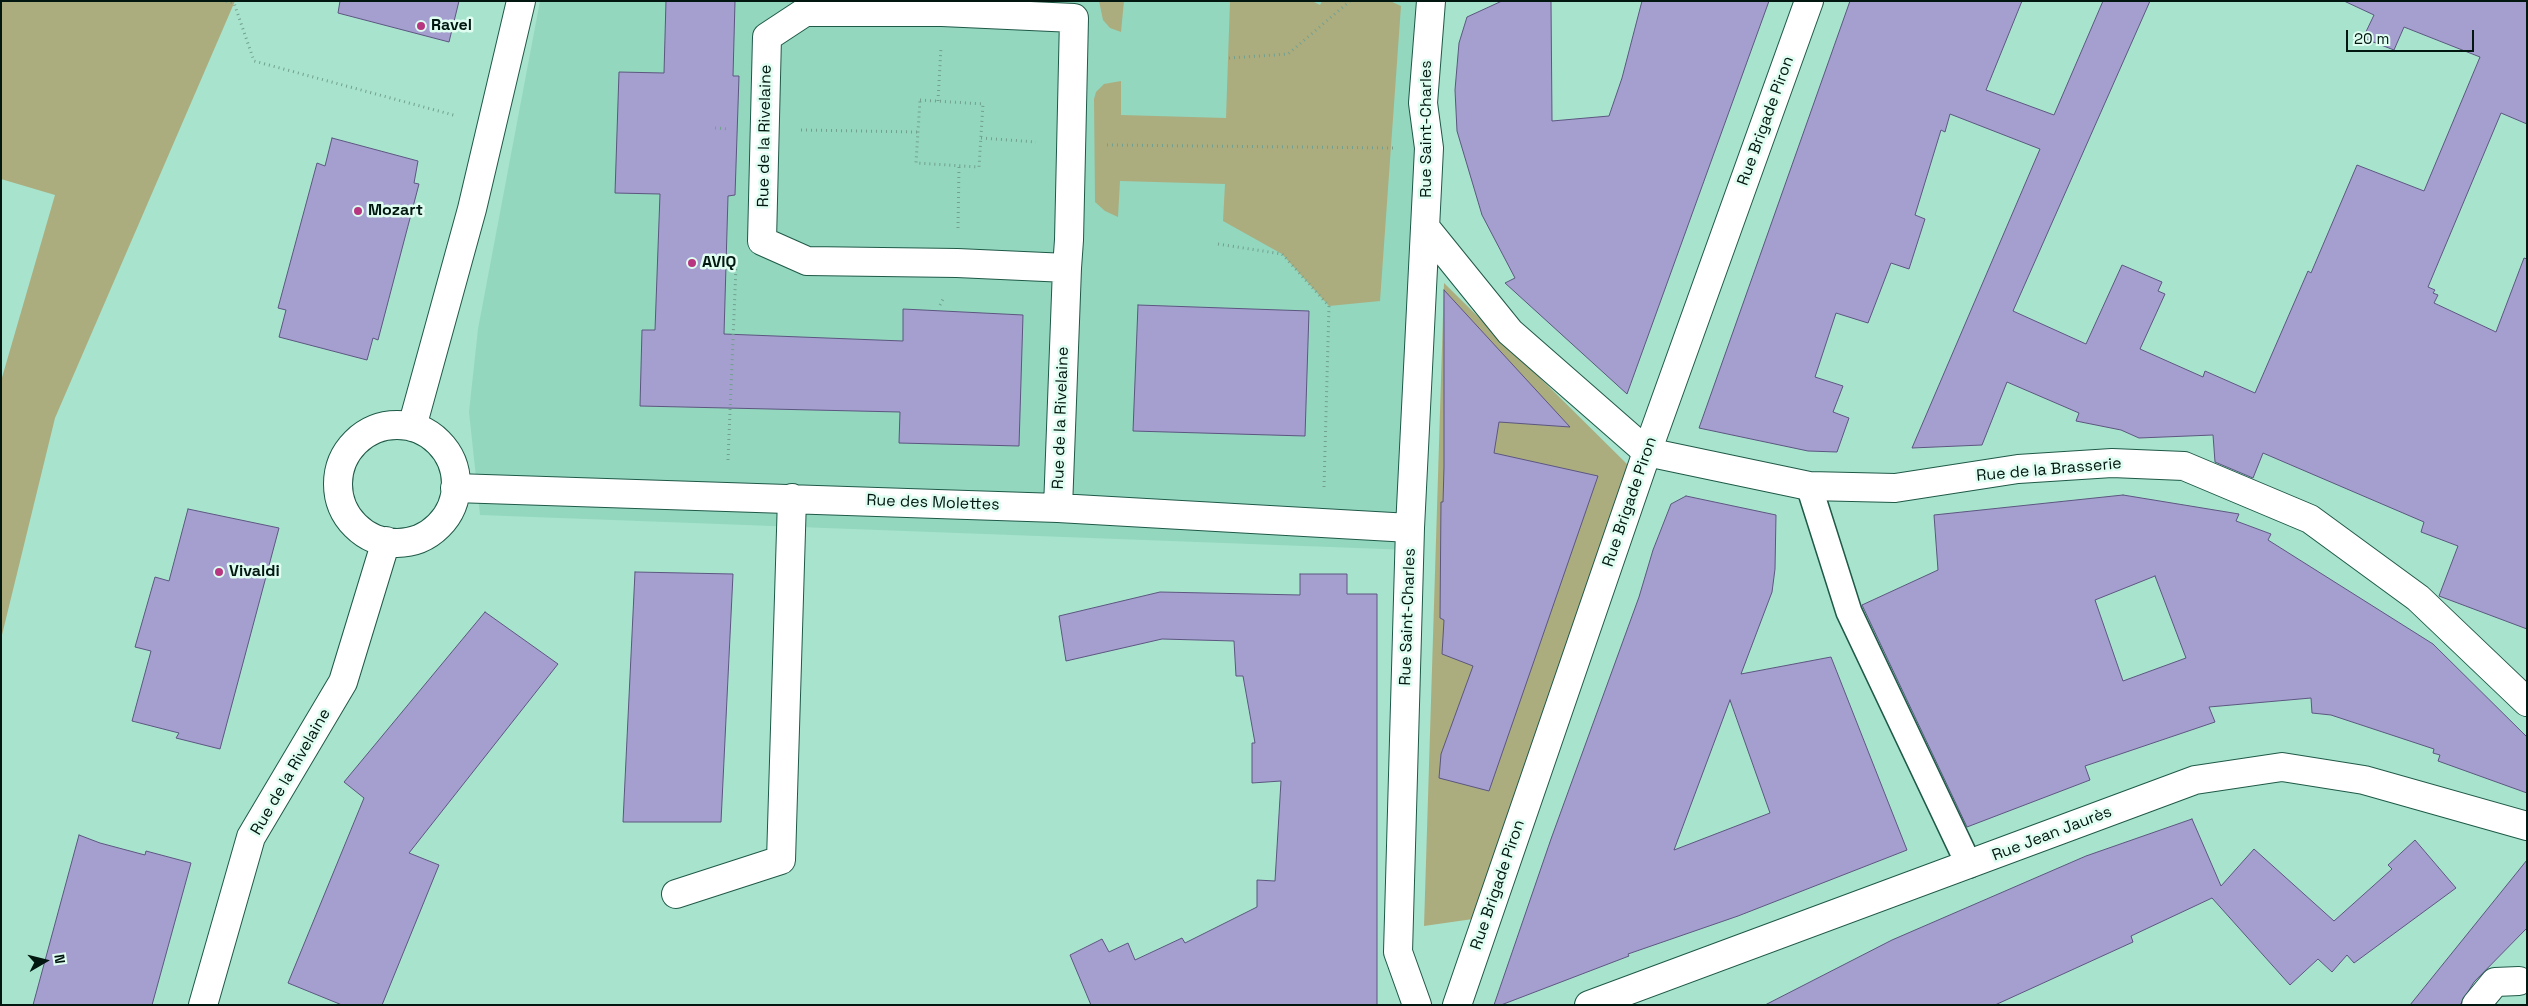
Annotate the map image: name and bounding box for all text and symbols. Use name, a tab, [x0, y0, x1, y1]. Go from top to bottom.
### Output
place label: Ravel	[431, 16, 472, 36]
marker: Ravel	[415, 20, 427, 32]
scale bar	[2348, 20, 2476, 52]
text: 20 m	[2354, 29, 2389, 48]
street label: Rue Brigade Piron	[1734, 54, 1798, 188]
street label: Rue Saint-Charles	[1417, 60, 1437, 198]
street label: Rue de la Rivelaine	[754, 64, 776, 208]
place label: Mozart	[368, 201, 423, 221]
marker: Mozart	[352, 205, 364, 217]
place label: AVIQ	[702, 253, 736, 273]
marker: AVIQ	[686, 257, 698, 269]
street label: Rue de la Rivelaine	[1049, 346, 1073, 490]
street label: Rue Brigade Piron	[1599, 435, 1661, 569]
street label: Rue de la Brasserie	[1976, 454, 2122, 486]
street label: Rue des Molettes	[866, 491, 1000, 515]
street label: Rue Saint-Charles	[1396, 548, 1420, 686]
place label: Vivaldi	[229, 562, 280, 582]
marker: Vivaldi	[213, 566, 225, 578]
street label: Rue de la Rivelaine	[247, 705, 335, 839]
street label: Rue Jean Jaurès	[1989, 802, 2115, 866]
street label: Rue Brigade Piron	[1467, 818, 1529, 952]
north arrow	[20, 936, 70, 986]
text: N	[50, 953, 69, 965]

